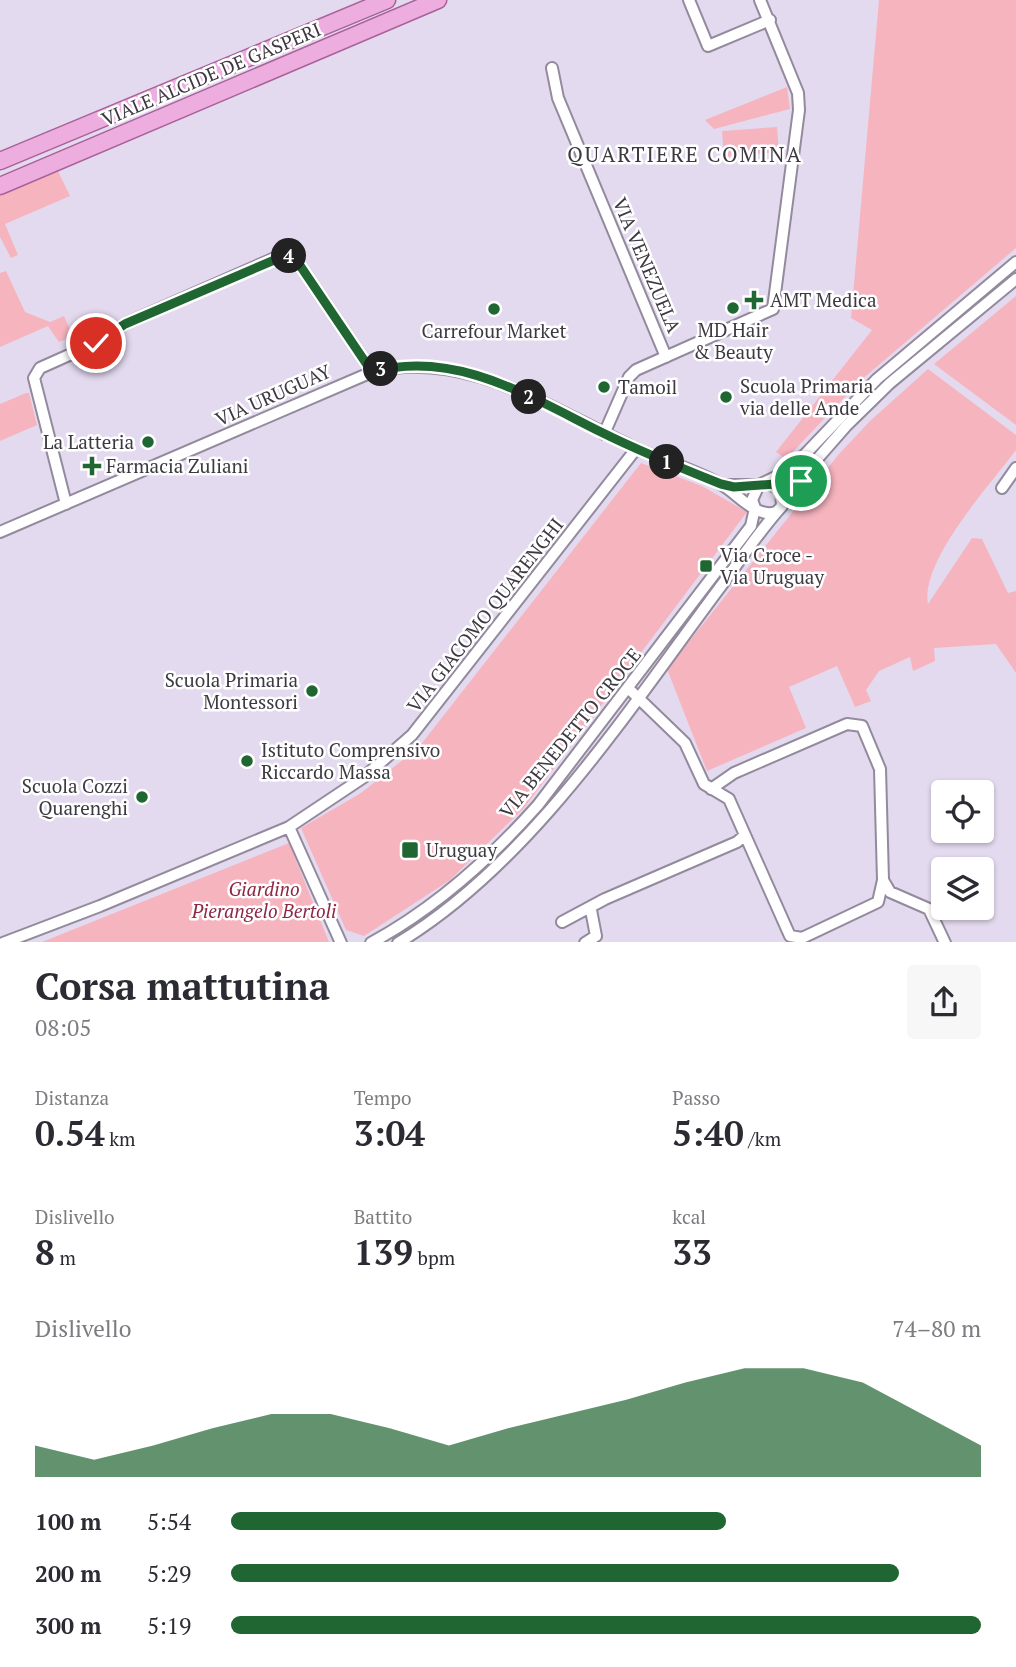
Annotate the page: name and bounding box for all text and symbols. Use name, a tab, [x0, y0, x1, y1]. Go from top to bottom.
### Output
street label: VIALE ALCIDE DE GASPERI	[97, 16, 324, 131]
district label: QUARTIERE COMINA	[567, 140, 803, 168]
street label: VIA VENEZUELA	[608, 194, 687, 336]
pin: 4	[272, 238, 306, 274]
text: 4	[283, 243, 294, 268]
place label: AMT Medica	[770, 287, 877, 312]
marker: AMT Medica	[744, 290, 764, 310]
marker: MD Hair & Beauty	[725, 300, 741, 316]
marker: Carrefour Market	[486, 301, 502, 317]
pin	[66, 313, 126, 373]
place label: MD Hair & Beauty	[693, 317, 773, 364]
place label: Carrefour Market	[421, 318, 567, 343]
icon: check	[77, 324, 115, 362]
pin: 3	[364, 352, 398, 386]
text: 3	[375, 356, 386, 381]
street label: VIA URUGUAY	[211, 358, 335, 431]
place label: Scuola Primaria via delle Ande	[739, 373, 874, 420]
place label: Tamoil	[618, 374, 677, 399]
marker: Tamoil	[596, 379, 612, 395]
pin: 2	[512, 380, 546, 414]
text: 2	[523, 384, 534, 409]
marker: Scuola Primaria via delle Ande	[718, 389, 734, 405]
place label: La Latteria	[43, 429, 134, 454]
marker: La Latteria	[140, 434, 156, 450]
pin: 1	[650, 444, 684, 480]
text: 1	[661, 449, 672, 474]
pin	[771, 451, 831, 511]
place label: Farmacia Zuliani	[106, 453, 249, 478]
marker: Farmacia Zuliani	[84, 458, 100, 474]
icon: arrive	[782, 462, 820, 500]
street label: VIA GIACOMO QUARENGHI	[401, 512, 568, 717]
place label: Via Croce - Via Uruguay	[720, 542, 824, 589]
marker: Via Croce - Via Uruguay	[698, 558, 714, 574]
street label: VIA BENEDETTO CROCE	[493, 642, 646, 823]
place label: Scuola Primaria Montessori	[165, 667, 298, 714]
marker: Scuola Primaria Montessori	[304, 683, 320, 699]
place label: Istituto Comprensivo Riccardo Massa	[261, 737, 440, 784]
marker: Istituto Comprensivo Riccardo Massa	[239, 753, 255, 769]
place label: Scuola Cozzi Quarenghi	[22, 773, 128, 820]
map controls	[931, 780, 994, 920]
button: locate	[931, 780, 994, 843]
marker: Scuola Cozzi Quarenghi	[134, 789, 150, 805]
place label: Uruguay	[426, 837, 497, 862]
marker: Uruguay	[400, 840, 420, 860]
button: layers	[931, 857, 994, 920]
park label: Giardino Pierangelo Bertoli	[191, 876, 337, 923]
text: Corsa mattutina	[35, 961, 330, 1011]
button: share	[907, 965, 981, 1039]
text: 08:05	[35, 1012, 92, 1043]
text: Distanza	[35, 1085, 109, 1110]
text: Tempo	[354, 1085, 411, 1110]
text: Passo	[672, 1085, 720, 1110]
text: 0.54	[35, 1110, 105, 1156]
text: 3:04	[354, 1110, 425, 1156]
text: 5:40	[672, 1110, 744, 1156]
text: km	[105, 1126, 136, 1151]
text: /km	[744, 1126, 781, 1151]
text: Dislivello	[35, 1204, 115, 1229]
text: Battito	[354, 1204, 412, 1229]
text: kcal	[672, 1204, 706, 1229]
text: 8	[35, 1229, 55, 1275]
text: 139	[354, 1229, 413, 1275]
text: 33	[672, 1229, 712, 1275]
text: m	[55, 1245, 76, 1270]
text: bpm	[413, 1245, 455, 1270]
text: Dislivello	[35, 1313, 131, 1344]
text: 74–80 m	[892, 1313, 981, 1344]
text: 100 m	[35, 1506, 101, 1537]
text: 5:54	[147, 1506, 191, 1537]
text: 200 m	[35, 1558, 101, 1589]
text: 5:29	[147, 1558, 191, 1589]
text: 300 m	[35, 1610, 101, 1641]
text: 5:19	[147, 1610, 191, 1641]

